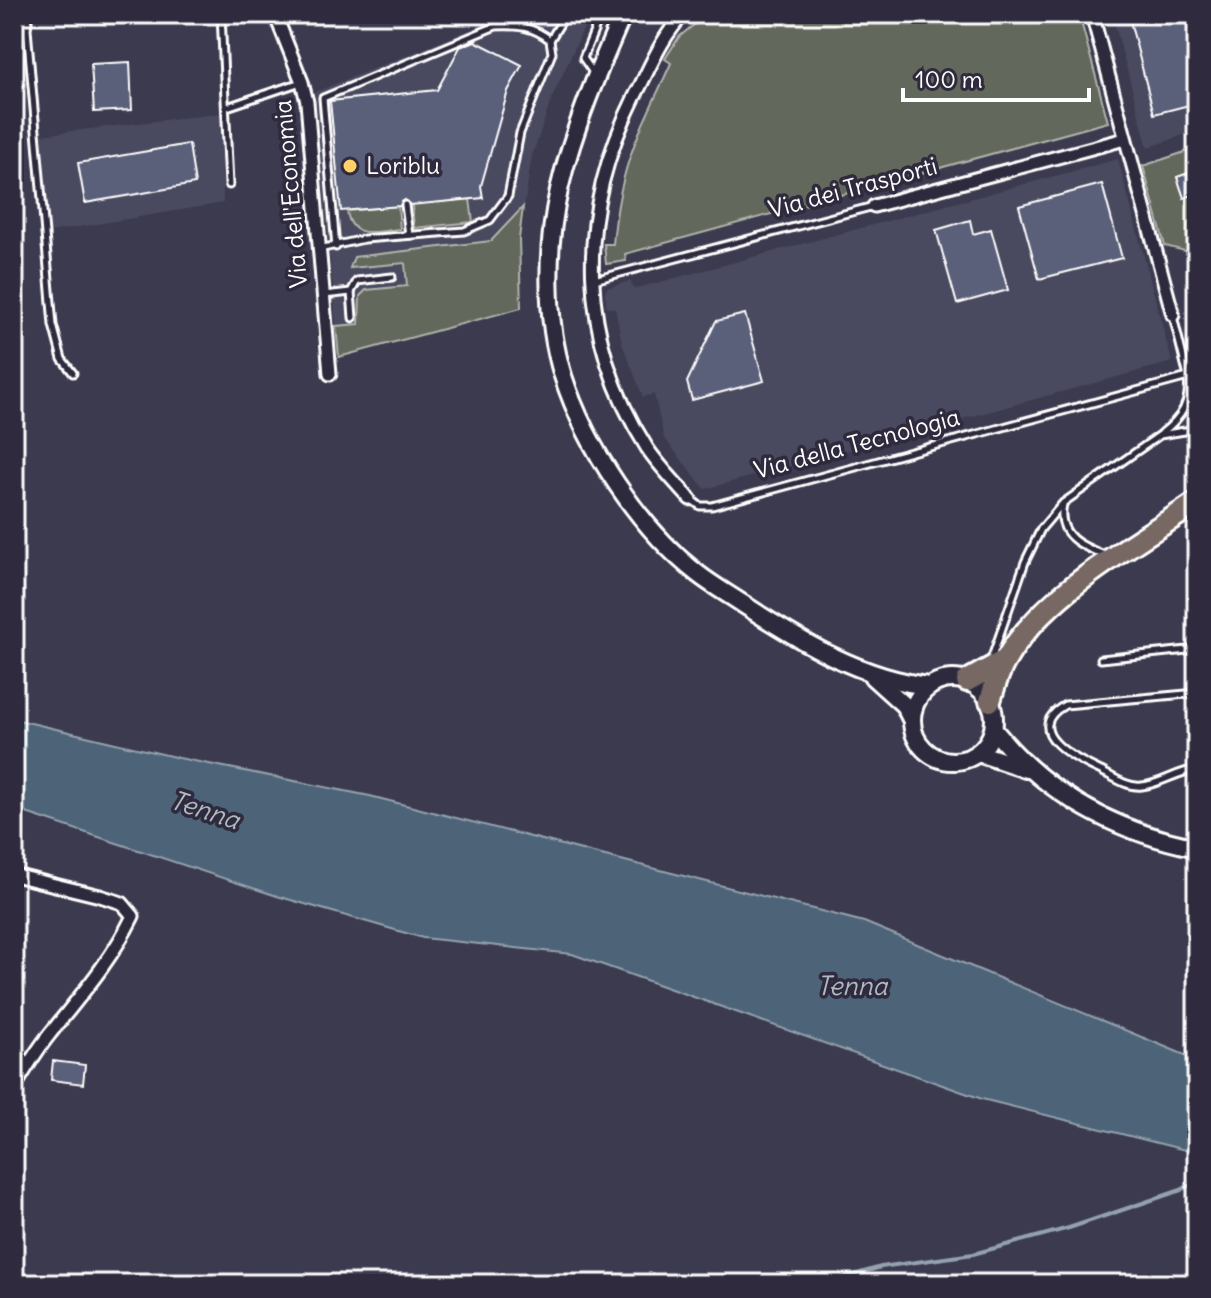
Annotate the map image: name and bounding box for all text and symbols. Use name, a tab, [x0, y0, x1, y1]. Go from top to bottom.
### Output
scale bar	[903, 52, 1089, 102]
text: 100 m	[915, 64, 983, 94]
street label: Via dell'Economia	[267, 99, 313, 289]
place label: Loriblu	[366, 150, 440, 180]
street label: Via dei Trasporti	[765, 150, 940, 224]
marker: Loriblu	[341, 157, 359, 175]
street label: Via della Tecnologia	[751, 401, 963, 485]
water label: Tenna	[166, 783, 245, 837]
water label: Tenna	[817, 969, 889, 1002]

